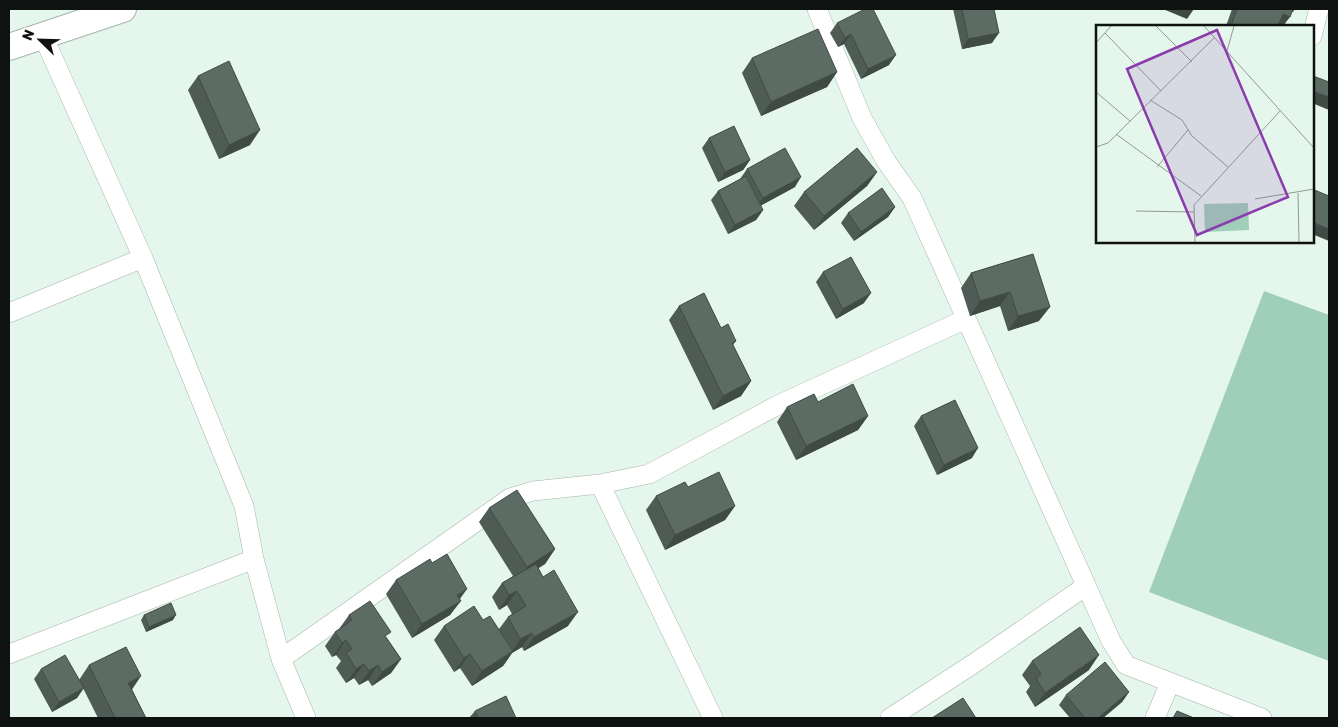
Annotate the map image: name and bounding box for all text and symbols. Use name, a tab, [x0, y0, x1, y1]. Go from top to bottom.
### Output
north arrow	[15, 15, 65, 65]
inset map	[1096, 25, 1313, 242]
text: N	[19, 27, 38, 43]

